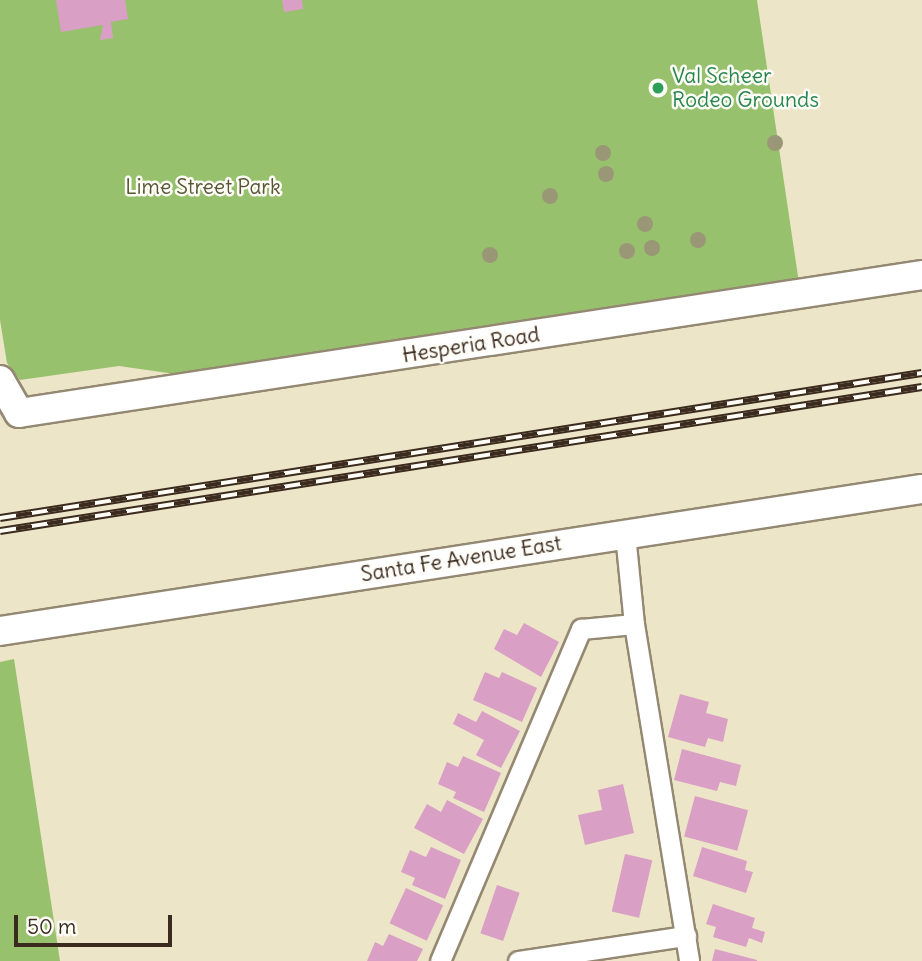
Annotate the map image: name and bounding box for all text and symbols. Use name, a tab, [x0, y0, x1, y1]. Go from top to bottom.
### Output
place label: Val Scheer Rodeo Grounds	[672, 63, 819, 113]
marker: Val Scheer Rodeo Grounds	[650, 80, 666, 96]
park label: Lime Street Park	[125, 174, 281, 200]
street label: Hesperia Road	[401, 322, 541, 368]
street label: Santa Fe Avenue East	[359, 531, 563, 587]
scale bar	[18, 902, 175, 946]
text: 50 m	[27, 913, 76, 940]

